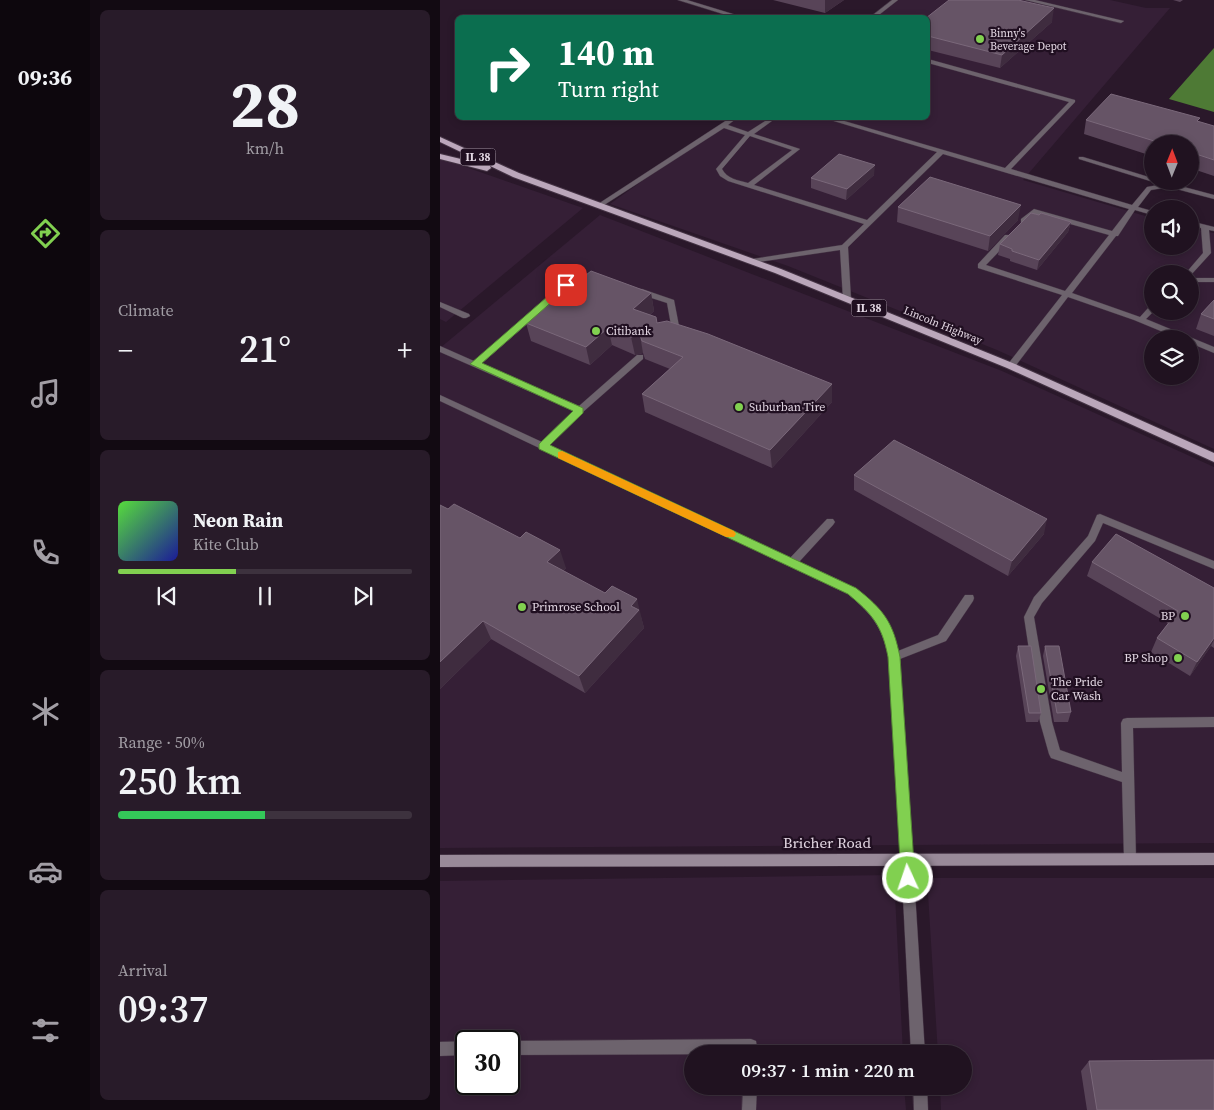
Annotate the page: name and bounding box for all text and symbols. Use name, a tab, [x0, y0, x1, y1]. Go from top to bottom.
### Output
place label: Binny's Beverage Depot	[990, 26, 1067, 54]
text: 140 m	[558, 29, 654, 77]
marker: Binny's Beverage Depot	[974, 33, 986, 45]
icon: right	[475, 35, 540, 100]
text: 28	[230, 60, 300, 149]
text: 09:36	[18, 62, 72, 92]
text: Turn right	[558, 74, 659, 104]
north arrow	[1144, 135, 1199, 190]
map controls	[1144, 135, 1199, 385]
text: km/h	[246, 137, 284, 159]
road number: IL 38	[460, 148, 496, 166]
button: sound	[1144, 200, 1199, 255]
icon: directions	[28, 216, 63, 251]
pin	[545, 264, 587, 306]
button: search	[1144, 265, 1199, 320]
icon: arrive	[552, 271, 580, 299]
text: Climate	[118, 299, 174, 321]
road number: IL 38	[852, 300, 886, 316]
street label: Lincoln Highway	[901, 303, 985, 348]
text: 21°	[239, 323, 291, 375]
place label: Citibank	[606, 323, 652, 339]
marker: Citibank	[590, 325, 602, 337]
button: layers	[1144, 330, 1199, 385]
text: −	[118, 331, 133, 369]
text: +	[397, 331, 412, 369]
icon: music	[28, 376, 63, 411]
place label: Suburban Tire	[749, 399, 825, 415]
marker: Suburban Tire	[733, 401, 745, 413]
text: Neon Rain	[193, 507, 283, 533]
text: Kite Club	[193, 533, 259, 555]
icon: phone	[28, 535, 63, 570]
icon: previous	[153, 582, 181, 610]
icon: pause	[251, 582, 279, 610]
icon: next	[349, 582, 377, 610]
place label: Primrose School	[532, 599, 620, 615]
marker: Primrose School	[516, 601, 528, 613]
place label: BP	[1161, 608, 1175, 624]
marker: BP	[1179, 610, 1191, 622]
place label: BP Shop	[1124, 650, 1168, 666]
marker: BP Shop	[1172, 652, 1184, 664]
place label: The Pride Car Wash	[1051, 674, 1103, 704]
marker: The Pride Car Wash	[1035, 683, 1047, 695]
icon: climate	[28, 694, 63, 729]
text: Range · 50%	[118, 731, 205, 753]
text: 250 km	[118, 755, 242, 807]
street label: Bricher Road	[783, 832, 871, 853]
position arrow	[881, 851, 933, 903]
icon: car	[28, 854, 63, 889]
text: Arrival	[118, 959, 167, 981]
text: 09:37	[118, 983, 208, 1035]
icon: filters	[28, 1013, 63, 1048]
speed limit sign: 30	[455, 1030, 520, 1095]
text: 09:37 · 1 min · 220 m	[741, 1057, 915, 1083]

